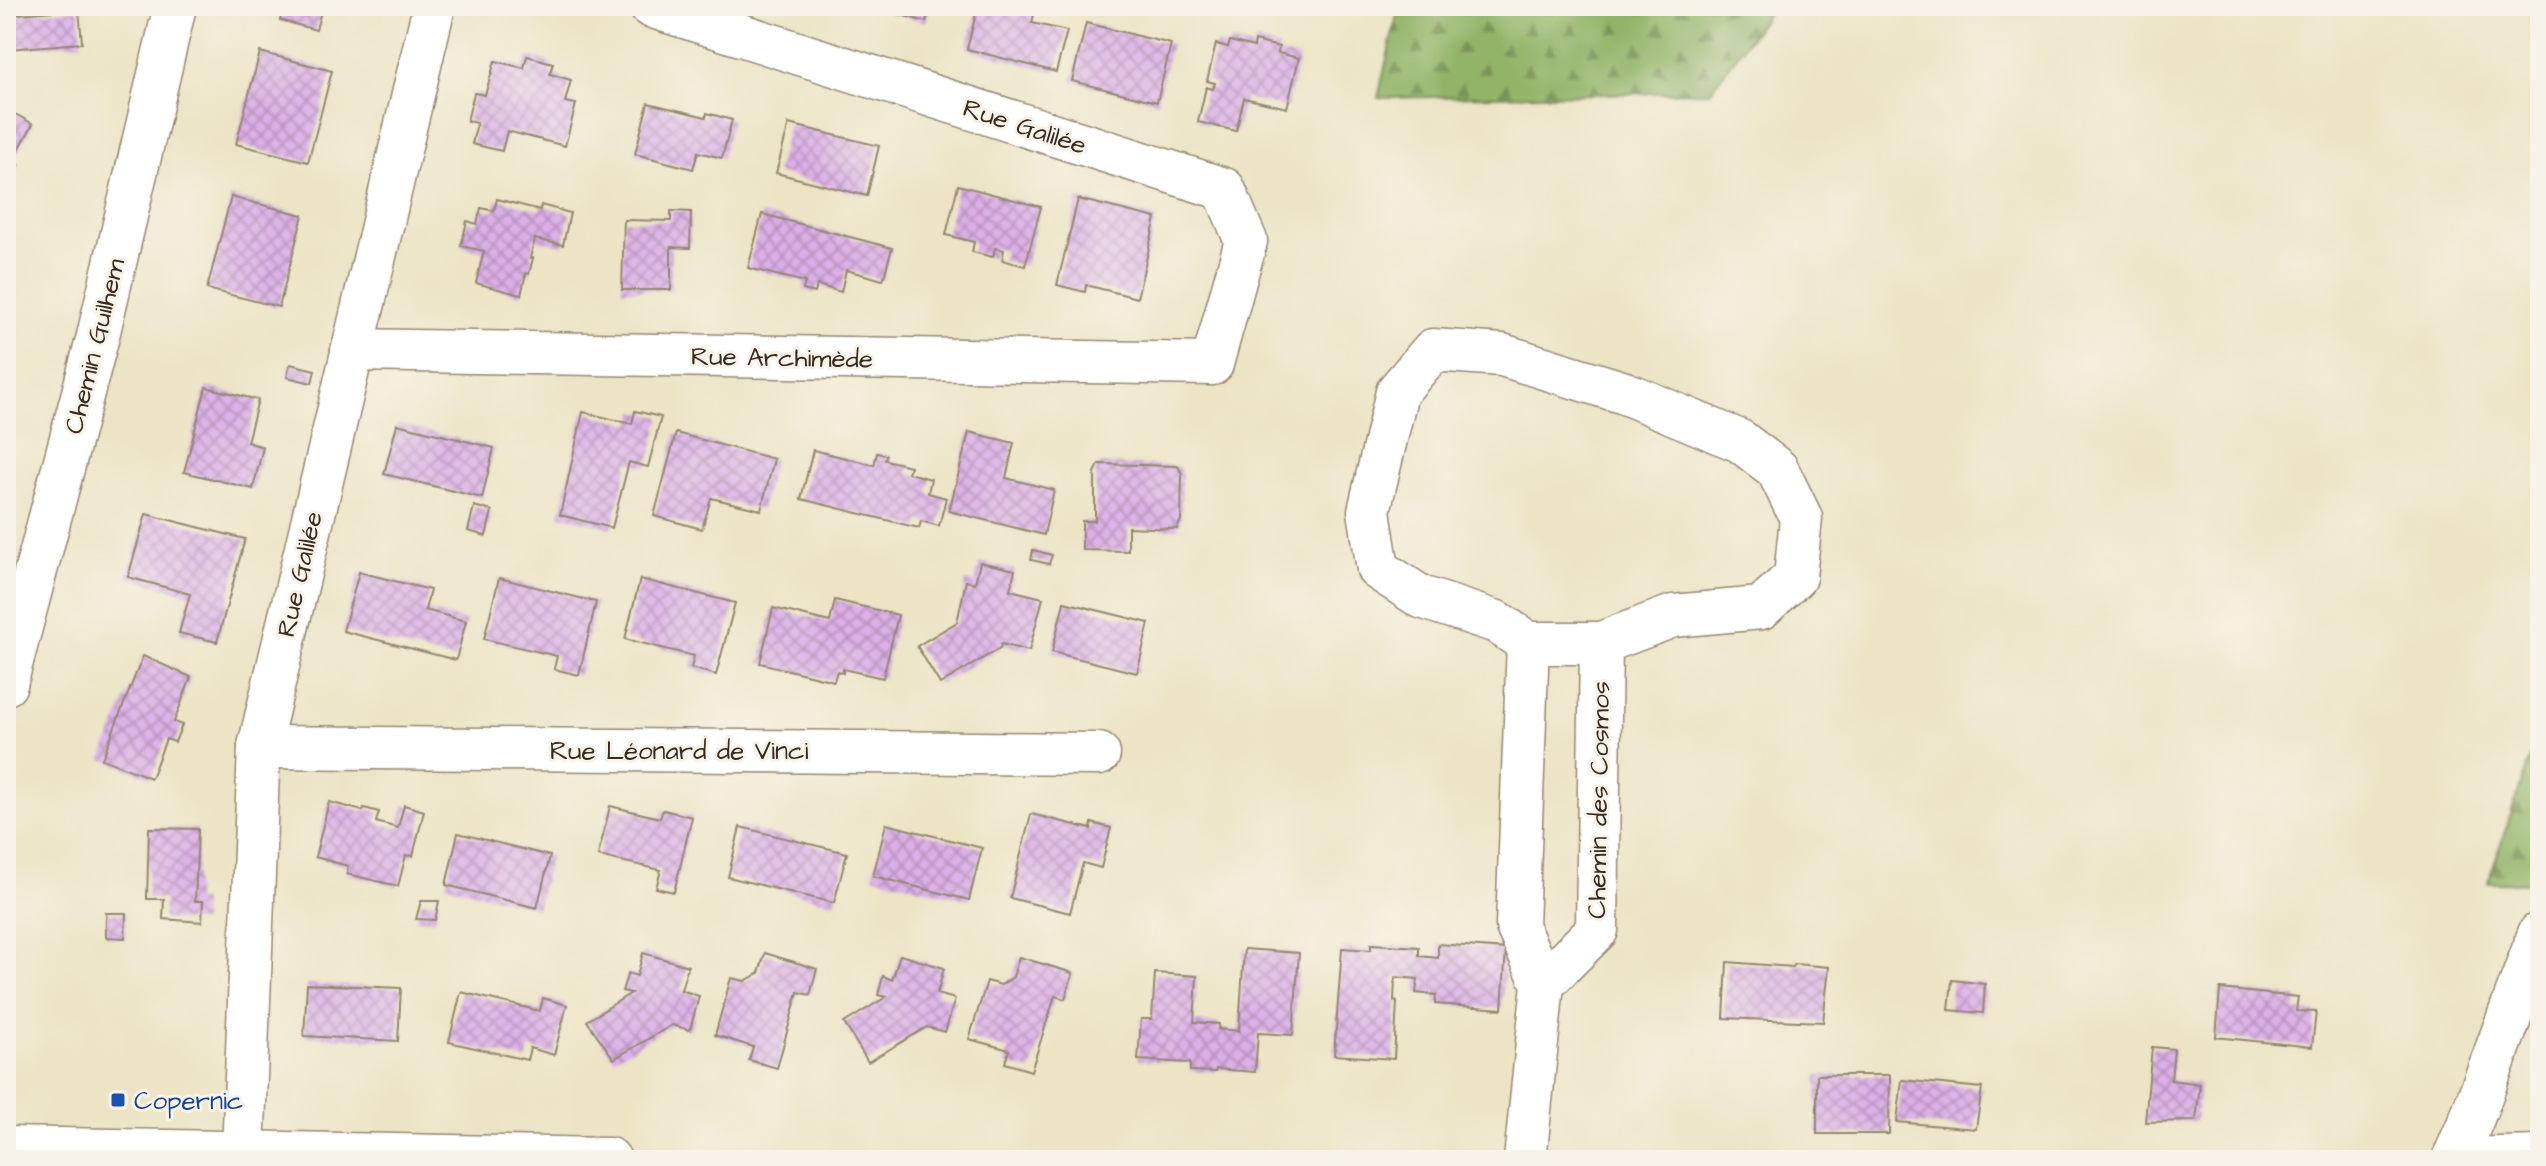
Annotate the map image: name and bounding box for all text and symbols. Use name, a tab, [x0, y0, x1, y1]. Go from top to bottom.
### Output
street label: Rue Galilée	[958, 90, 1091, 164]
street label: Chemin Guilhem	[56, 254, 134, 438]
street label: Rue Archimède	[691, 338, 873, 378]
street label: Rue Galilée	[268, 508, 332, 640]
street label: Chemin des Cosmos	[1579, 681, 1619, 919]
street label: Rue Léonard de Vinci	[550, 733, 808, 769]
place label: Copernic	[134, 1083, 243, 1119]
marker: Copernic	[109, 1091, 127, 1109]

